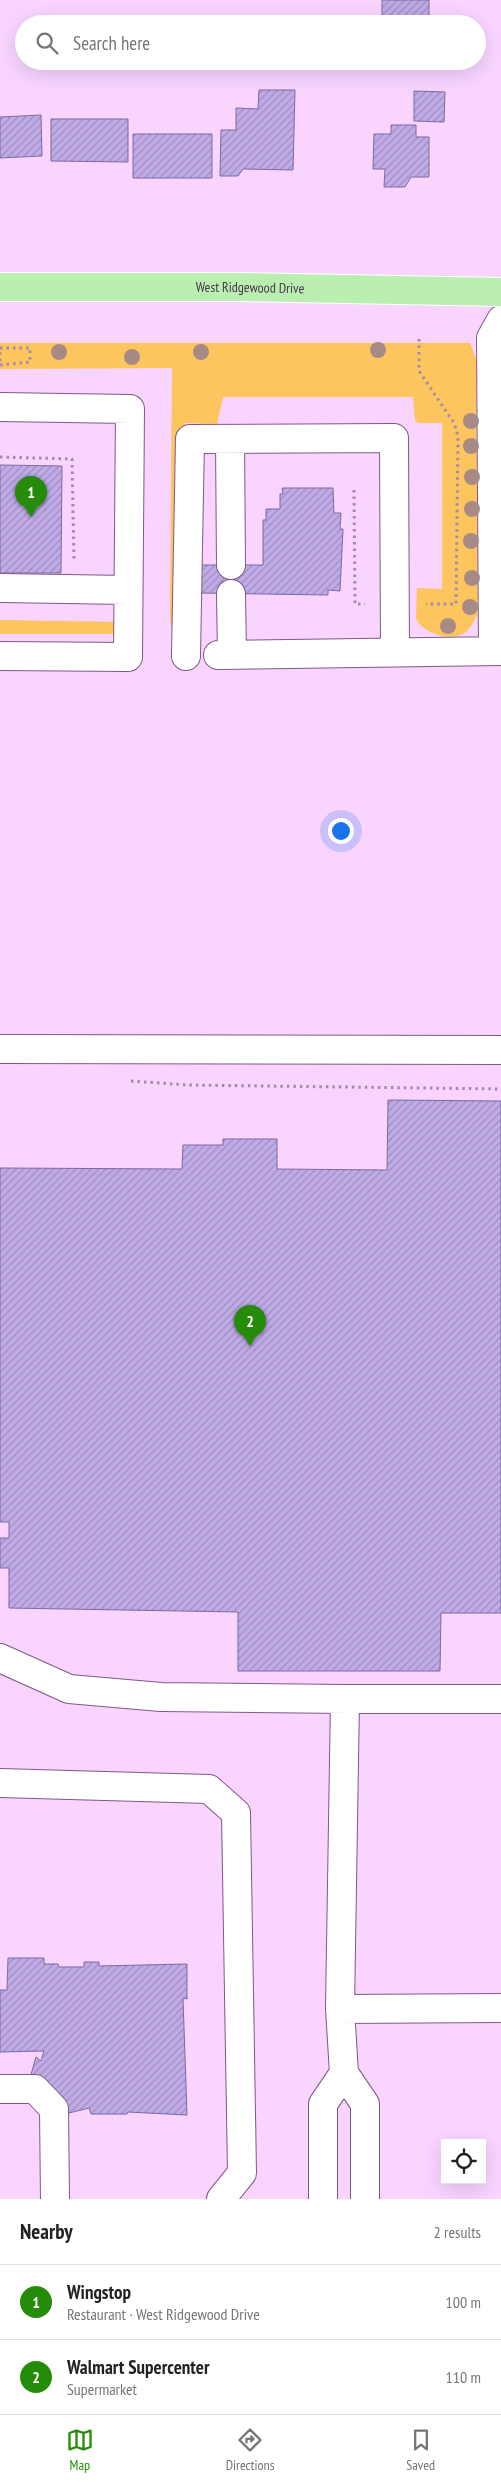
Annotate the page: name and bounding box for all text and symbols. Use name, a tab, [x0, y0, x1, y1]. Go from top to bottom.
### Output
search box	[15, 15, 486, 70]
icon: search	[33, 29, 61, 57]
text: Search here	[73, 31, 150, 55]
street label: West Ridgewood Drive	[196, 278, 305, 297]
pin: 1	[15, 476, 47, 517]
your location	[328, 818, 354, 844]
pin: 2	[234, 1305, 266, 1346]
map controls	[441, 2139, 486, 2184]
button: locate	[441, 2139, 486, 2184]
text: Nearby	[20, 2218, 73, 2245]
text: 2 results	[434, 2222, 481, 2242]
text: Wingstop	[67, 2280, 131, 2304]
text: 1	[32, 2292, 40, 2312]
text: 100 m	[446, 2292, 481, 2312]
text: Restaurant · West Ridgewood Drive	[67, 2304, 260, 2324]
text: Walmart Supercenter	[67, 2355, 210, 2379]
text: 2	[32, 2367, 40, 2387]
text: 110 m	[446, 2367, 481, 2387]
text: Supermarket	[67, 2379, 137, 2399]
tab: Map	[66, 2426, 94, 2474]
tab: Directions	[226, 2426, 274, 2474]
tab: Saved	[406, 2426, 435, 2474]

